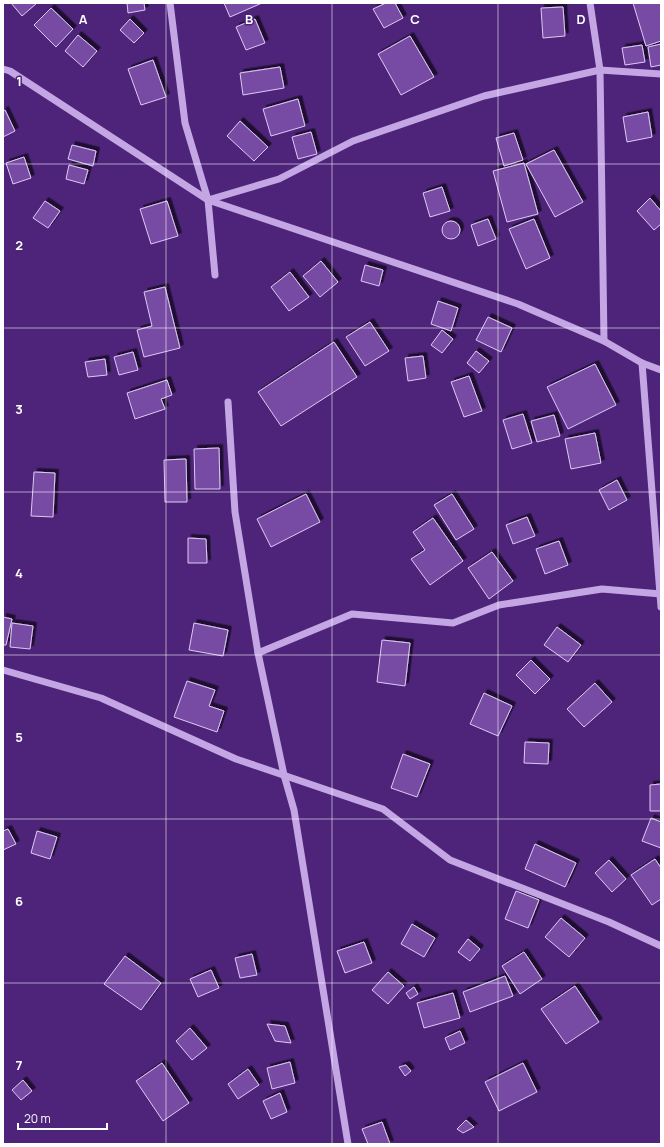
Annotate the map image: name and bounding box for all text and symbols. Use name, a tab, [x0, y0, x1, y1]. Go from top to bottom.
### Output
text: A	[79, 10, 88, 28]
text: B	[245, 10, 253, 28]
text: C	[410, 10, 420, 28]
text: D	[576, 10, 586, 28]
text: 1	[16, 72, 22, 90]
text: 2	[15, 236, 23, 254]
text: 3	[15, 400, 23, 418]
text: 4	[15, 564, 23, 582]
text: 5	[15, 728, 23, 746]
text: 6	[15, 892, 23, 910]
text: 7	[16, 1056, 23, 1074]
scale bar	[18, 1105, 107, 1131]
text: 20 m	[24, 1110, 51, 1127]

